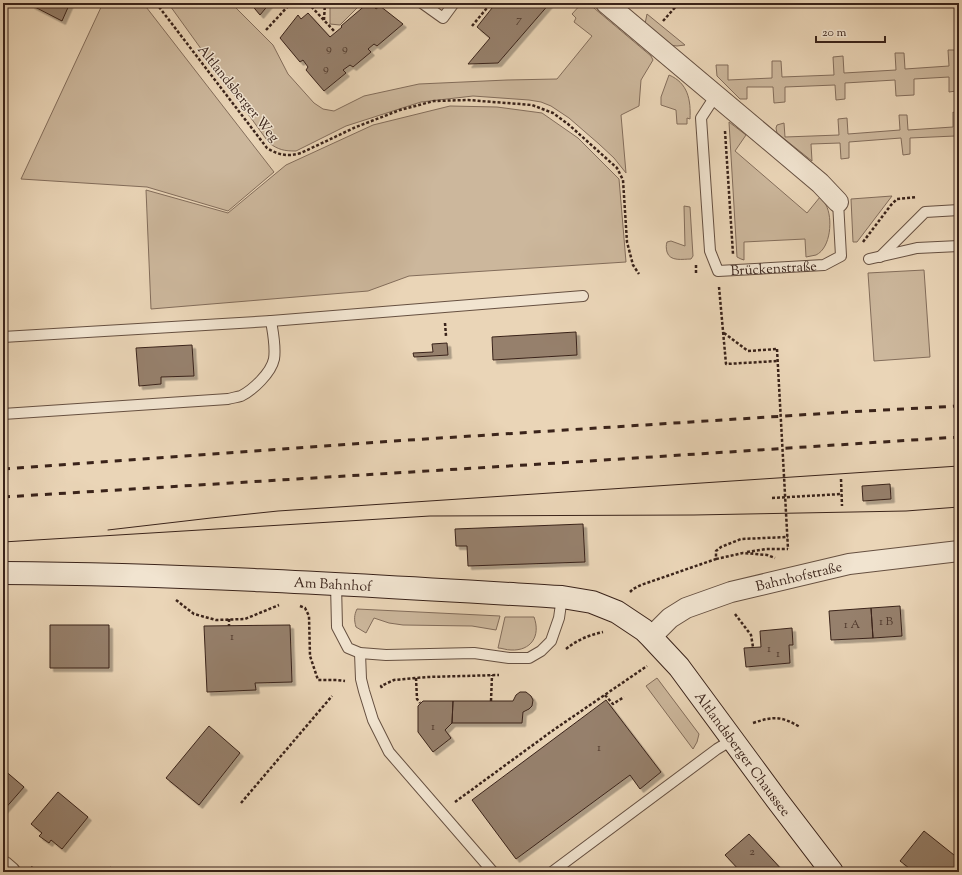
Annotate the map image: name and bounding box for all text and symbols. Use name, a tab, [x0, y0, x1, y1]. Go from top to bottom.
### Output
house number: 7	[516, 11, 522, 29]
scale bar	[816, 18, 885, 44]
text: 20 m	[822, 24, 847, 42]
house number: 9	[326, 40, 332, 58]
house number: 9	[342, 40, 348, 58]
street label: Altlandsberger Weg	[192, 41, 283, 147]
house number: 9	[323, 60, 329, 78]
street label: Brückenstraße	[730, 257, 817, 282]
street label: Bahnhofstraße	[754, 558, 844, 598]
street label: Am Bahnhof	[293, 574, 374, 598]
house number: 1 B	[879, 613, 894, 631]
house number: 1 A	[844, 616, 860, 634]
house number: 1	[230, 628, 234, 646]
house number: 1	[767, 640, 771, 658]
house number: 1	[776, 645, 780, 663]
street label: Altlandsberger Chaussee	[689, 688, 794, 821]
house number: 1	[431, 718, 435, 736]
house number: 1	[597, 739, 601, 757]
house number: 2	[749, 843, 755, 861]

